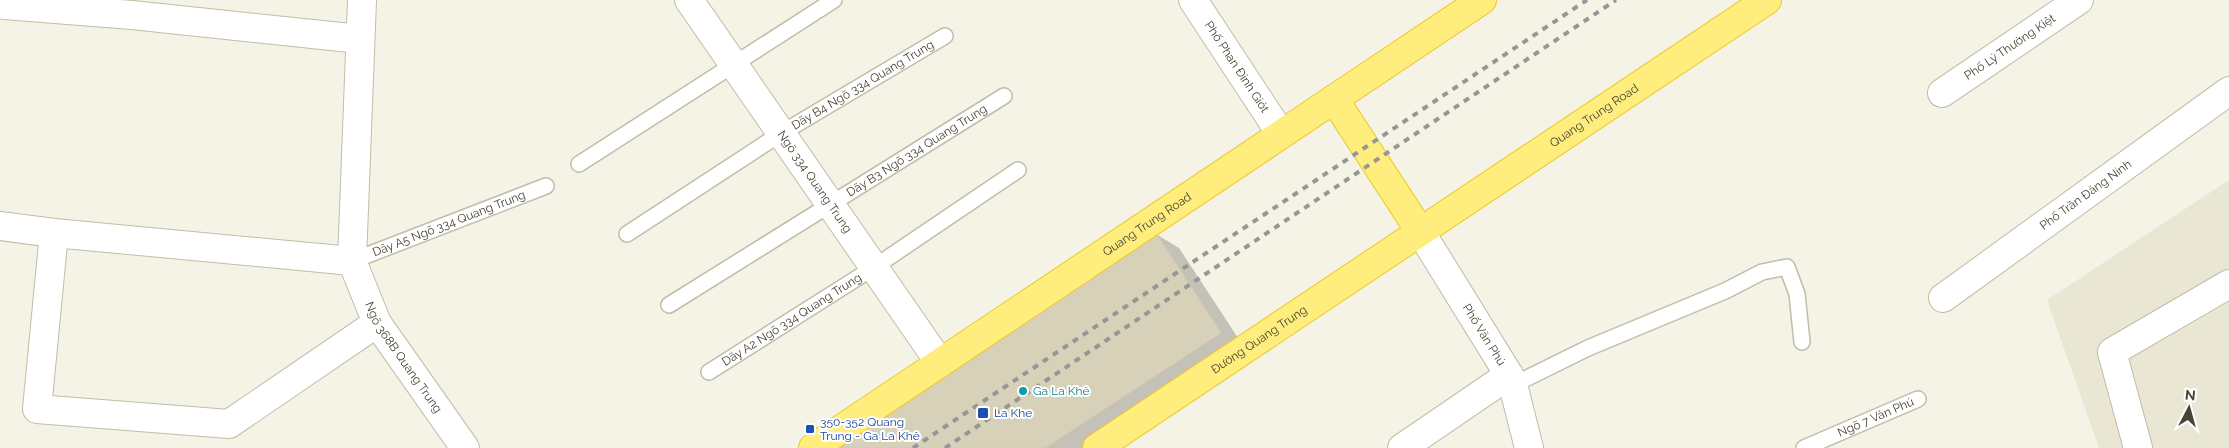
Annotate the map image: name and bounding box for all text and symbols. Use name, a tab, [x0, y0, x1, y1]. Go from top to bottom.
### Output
street label: Phố Lý Thường Kiệt	[1962, 11, 2058, 83]
street label: Phố Phan Đình Giót	[1202, 19, 1272, 115]
street label: Dãy B4 Ngõ 334 Quang Trung	[789, 37, 936, 132]
street label: Quang Trung Road	[1547, 81, 1641, 150]
street label: Dãy B3 Ngõ 334 Quang Trung	[844, 101, 989, 199]
street label: Ngõ 334 Quang Trung	[774, 128, 855, 236]
street label: Phố Trần Đăng Ninh	[2037, 157, 2134, 233]
street label: Dãy A5 Ngõ 334 Quang Trung	[371, 188, 527, 259]
street label: Quang Trung Road	[1100, 190, 1194, 259]
street label: Dãy A2 Ngõ 334 Quang Trung	[719, 270, 864, 369]
street label: Ngõ 368B Quang Trung	[362, 300, 445, 416]
street label: Phố Văn Phú	[1460, 301, 1509, 368]
street label: Đường Quang Trung	[1209, 303, 1310, 377]
north arrow	[2164, 383, 2214, 433]
place label: Ga La Khê	[1033, 384, 1090, 398]
marker: Ga La Khê	[1017, 385, 1029, 397]
text: N	[2184, 387, 2197, 404]
street label: Ngõ 7 Văn Phú	[1835, 395, 1916, 440]
marker: La Khe	[976, 406, 990, 420]
place label: La Khe	[994, 406, 1032, 420]
place label: 350-352 Quang Trung - Ga La Khê	[820, 415, 920, 443]
marker: 350-352 Quang Trung - Ga La Khê	[804, 423, 816, 435]

